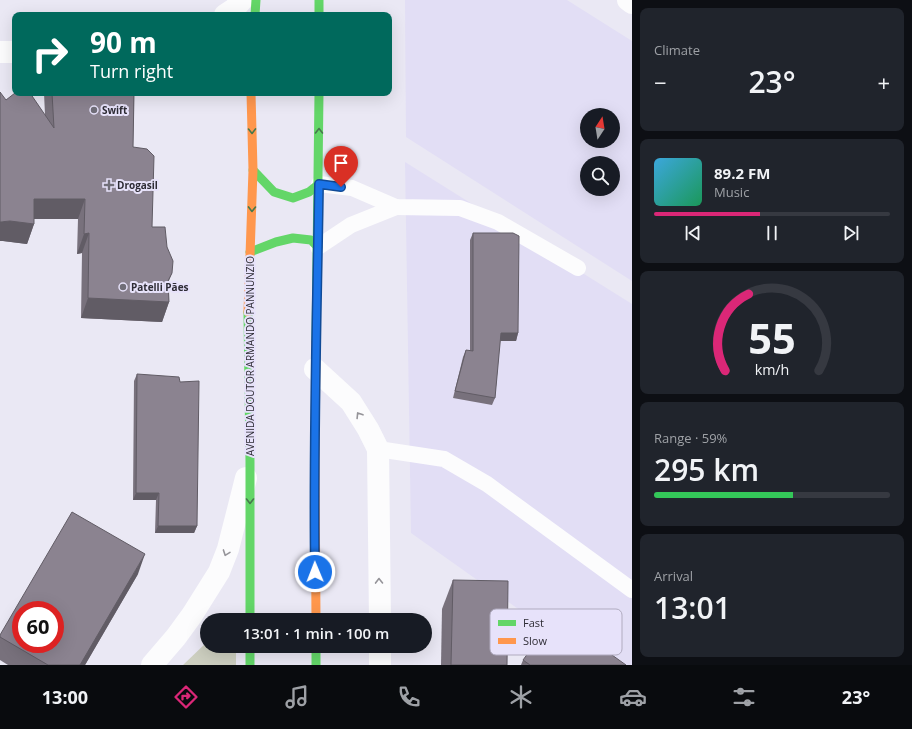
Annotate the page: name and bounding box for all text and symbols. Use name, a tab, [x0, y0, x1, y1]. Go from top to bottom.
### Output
text: 90 m	[90, 23, 157, 61]
icon: right	[24, 28, 76, 80]
text: Climate	[654, 41, 700, 59]
text: Turn right	[90, 59, 173, 83]
text: 23°	[748, 61, 796, 102]
text: −	[654, 67, 667, 97]
text: +	[877, 67, 890, 97]
place label: Swift	[102, 103, 128, 117]
marker: Swift	[89, 105, 99, 115]
north arrow	[580, 108, 620, 148]
map controls	[580, 108, 620, 196]
one-way arrow	[247, 128, 256, 134]
one-way arrow	[315, 128, 323, 134]
pin	[324, 146, 358, 187]
icon: arrive	[330, 152, 352, 174]
button: search	[580, 156, 620, 196]
text: 89.2 FM	[714, 163, 770, 183]
place label: Drogasil	[117, 178, 158, 192]
marker: Drogasil	[104, 180, 114, 190]
text: Music	[714, 183, 749, 201]
one-way arrow	[248, 206, 256, 212]
icon: previous	[682, 222, 704, 244]
icon: pause	[761, 222, 783, 244]
icon: next	[840, 222, 862, 244]
street label: AVENIDA DOUTOR ARMANDO PANNUNZIO	[243, 256, 257, 456]
place label: Patelli Pães	[131, 280, 189, 294]
marker: Patelli Pães	[118, 282, 128, 292]
text: 55	[748, 309, 796, 365]
text: km/h	[755, 359, 789, 378]
one-way arrow	[357, 412, 364, 419]
text: Range · 59%	[654, 429, 727, 447]
text: 295 km	[654, 449, 759, 490]
one-way arrow	[246, 498, 254, 504]
one-way arrow	[223, 550, 231, 557]
position arrow	[294, 551, 336, 593]
text: Arrival	[654, 567, 693, 585]
one-way arrow	[375, 578, 383, 584]
text: 13:01	[654, 587, 731, 628]
speed limit sign: 60	[12, 601, 64, 653]
legend	[490, 609, 622, 655]
text: Fast	[523, 615, 544, 630]
text: 13:01 · 1 min · 100 m	[243, 623, 389, 643]
text: Slow	[523, 633, 547, 648]
icon: directions	[172, 683, 200, 711]
icon: music	[283, 683, 311, 711]
icon: phone	[395, 683, 423, 711]
icon: climate	[507, 683, 535, 711]
icon: car	[619, 683, 647, 711]
icon: filters	[730, 683, 758, 711]
text: 13:00	[42, 685, 88, 709]
text: 23°	[842, 685, 870, 709]

